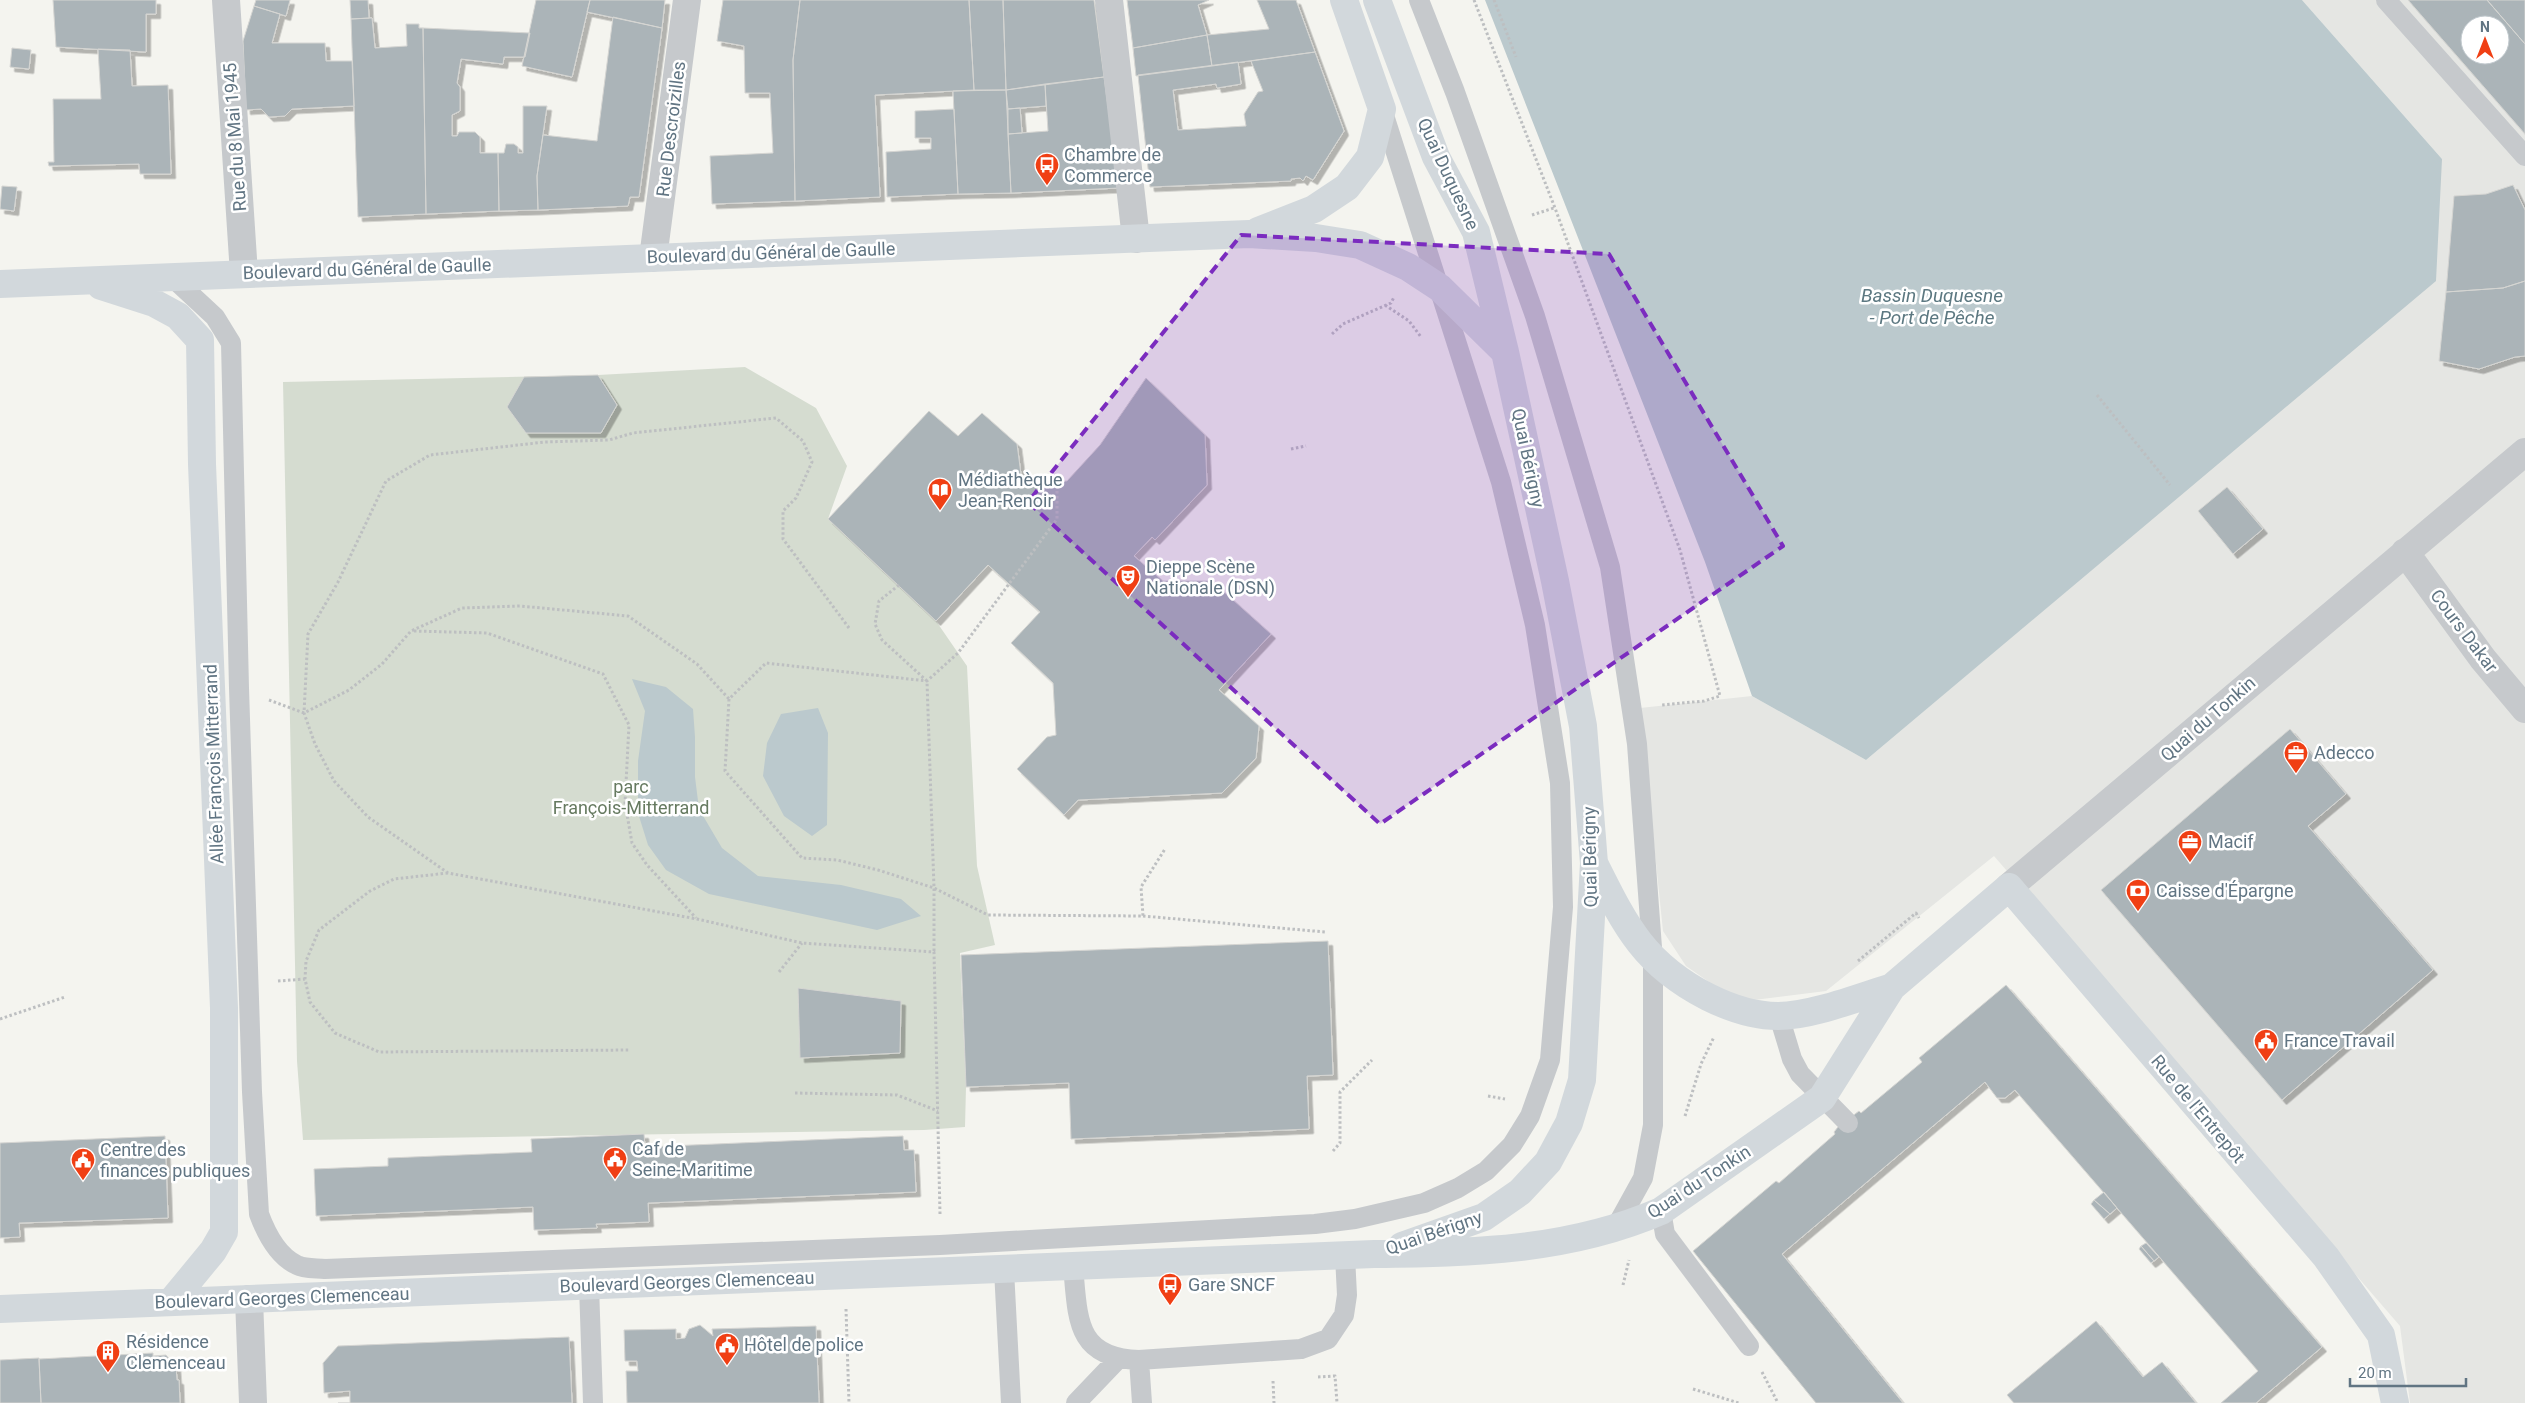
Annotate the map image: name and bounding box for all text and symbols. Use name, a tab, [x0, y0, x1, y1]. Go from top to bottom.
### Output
north arrow	[2460, 15, 2510, 65]
text: N	[2480, 19, 2490, 35]
street label: Rue Descroizilles	[652, 60, 689, 198]
street label: Rue du 8 Mai 1945	[219, 62, 250, 212]
street label: Quai Duquesne	[1413, 114, 1484, 233]
place label: Chambre de Commerce	[1064, 144, 1161, 186]
bus stop icon: Chambre de Commerce	[1034, 152, 1060, 186]
street label: Boulevard du Général de Gaulle	[646, 238, 896, 267]
street label: Boulevard du Général de Gaulle	[242, 254, 492, 283]
water label: Bassin Duquesne - Port de Pêche	[1861, 284, 2003, 329]
street label: Quai Bérigny	[1508, 406, 1549, 510]
place label: Médiathèque Jean-Renoir	[958, 469, 1063, 511]
library icon: Médiathèque Jean-Renoir	[927, 477, 953, 511]
place label: Dieppe Scène Nationale (DSN)	[1146, 556, 1275, 599]
theatre icon: Dieppe Scène Nationale (DSN)	[1115, 564, 1141, 598]
street label: Cours Dakar	[2426, 585, 2502, 676]
street label: Allée François Mitterrand	[200, 664, 227, 864]
street label: Quai du Tonkin	[2156, 672, 2259, 765]
office icon: Adecco	[2283, 740, 2309, 774]
place label: Adecco	[2314, 742, 2375, 763]
park label: parc François-Mitterrand	[553, 776, 709, 818]
street label: Quai Bérigny	[1578, 806, 1601, 908]
office icon: Macif	[2177, 829, 2203, 863]
place label: Macif	[2208, 831, 2254, 852]
bank icon: Caisse d'Épargne	[2125, 878, 2151, 912]
place label: Caisse d'Épargne	[2156, 880, 2293, 901]
public building icon: France Travail	[2253, 1028, 2279, 1062]
place label: France Travail	[2284, 1030, 2395, 1051]
street label: Rue de l'Entrepôt	[2147, 1050, 2250, 1167]
place label: Caf de Seine-Maritime	[632, 1138, 753, 1180]
place label: Centre des finances publiques	[100, 1139, 250, 1181]
street label: Quai du Tonkin	[1643, 1140, 1754, 1223]
public building icon: Caf de Seine-Maritime	[602, 1146, 628, 1180]
public building icon: Centre des finances publiques	[70, 1147, 96, 1181]
street label: Quai Bérigny	[1383, 1206, 1485, 1259]
street label: Boulevard Georges Clemenceau	[559, 1267, 815, 1296]
bus stop icon: Gare SNCF	[1157, 1272, 1183, 1306]
place label: Gare SNCF	[1188, 1274, 1275, 1295]
street label: Boulevard Georges Clemenceau	[154, 1283, 410, 1312]
place label: Résidence Clemenceau	[126, 1331, 226, 1373]
public building icon: Hôtel de police	[714, 1332, 740, 1366]
place label: Hôtel de police	[744, 1334, 864, 1355]
building icon: Résidence Clemenceau	[95, 1339, 121, 1373]
scale bar	[2350, 1356, 2466, 1388]
text: 20 m	[2358, 1364, 2392, 1382]

